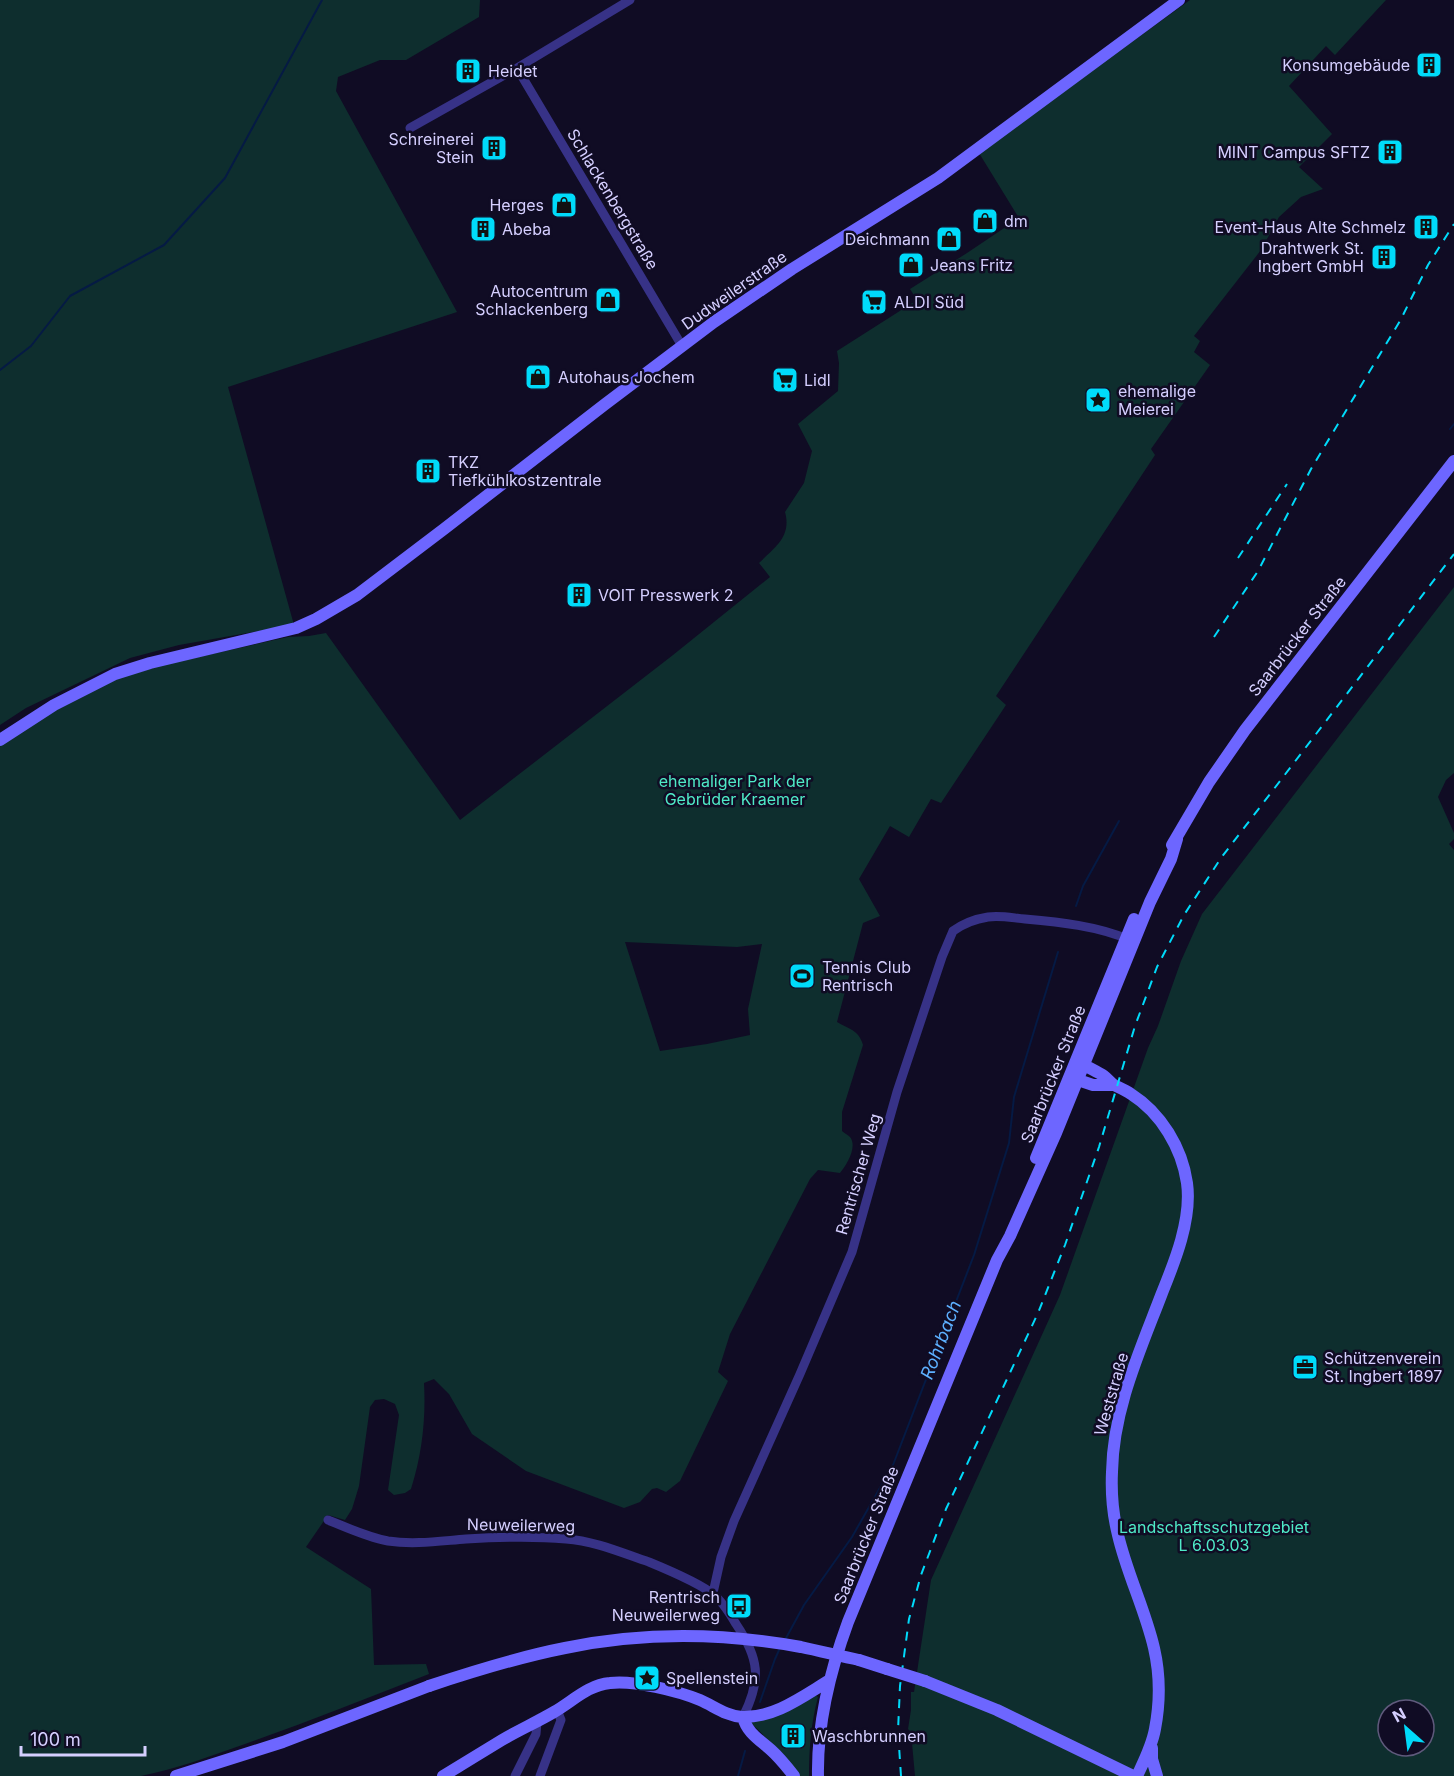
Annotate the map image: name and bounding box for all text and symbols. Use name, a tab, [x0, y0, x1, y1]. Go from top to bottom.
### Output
building icon: Konsumgebäude	[1414, 50, 1444, 80]
place label: Konsumgebäude	[1282, 55, 1410, 75]
building icon: Heidet	[453, 56, 483, 86]
place label: Heidet	[488, 61, 537, 81]
street label: Schlackenbergstraße	[563, 125, 663, 273]
place label: Schreinerei Stein	[388, 129, 474, 167]
building icon: Schreinerei Stein	[479, 133, 509, 163]
building icon: MINT Campus SFTZ	[1375, 137, 1405, 167]
place label: MINT Campus SFTZ	[1217, 142, 1370, 162]
shop icon: Herges	[549, 190, 579, 220]
place label: Herges	[489, 195, 544, 215]
shop icon: dm	[970, 206, 1000, 236]
place label: dm	[1004, 211, 1028, 231]
building icon: Event-Haus Alte Schmelz	[1411, 212, 1441, 242]
building icon: Abeba	[468, 214, 498, 244]
place label: Event-Haus Alte Schmelz	[1214, 217, 1406, 237]
place label: Abeba	[502, 219, 551, 239]
shop icon: Deichmann	[934, 224, 964, 254]
place label: Deichmann	[845, 229, 930, 249]
place label: Drahtwerk St. Ingbert GmbH	[1258, 238, 1364, 276]
building icon: Drahtwerk St. Ingbert GmbH	[1369, 242, 1399, 272]
street label: Dudweilerstraße	[678, 246, 790, 334]
shop icon: Jeans Fritz	[896, 250, 926, 280]
place label: Jeans Fritz	[930, 255, 1013, 275]
place label: Autocentrum Schlackenberg	[475, 281, 588, 319]
shop icon: Autocentrum Schlackenberg	[593, 285, 623, 315]
supermarket icon: ALDI Süd	[859, 287, 889, 317]
place label: ALDI Süd	[894, 292, 964, 312]
shop icon: Autohaus Jochem	[523, 362, 553, 392]
supermarket icon: Lidl	[770, 365, 800, 395]
place label: Autohaus Jochem	[558, 367, 695, 387]
place label: Lidl	[804, 370, 831, 390]
place label: ehemalige Meierei	[1118, 381, 1196, 419]
place icon: ehemalige Meierei	[1083, 385, 1113, 415]
place label: TKZ Tiefkühlkostzentrale	[448, 452, 602, 490]
building icon: TKZ Tiefkühlkostzentrale	[413, 456, 443, 486]
street label: Saarbrücker Straße	[1244, 572, 1350, 700]
building icon: VOIT Presswerk 2	[564, 580, 594, 610]
place label: VOIT Presswerk 2	[598, 585, 734, 605]
park label: ehemaliger Park der Gebrüder Kraemer	[659, 771, 811, 809]
place label: Tennis Club Rentrisch	[822, 957, 911, 995]
sports icon: Tennis Club Rentrisch	[787, 961, 817, 991]
street label: Saarbrücker Straße	[1016, 1002, 1090, 1146]
street label: Rentrischer Weg	[831, 1111, 885, 1237]
water label: Rohrbach	[916, 1297, 965, 1382]
place label: Schützenverein St. Ingbert 1897	[1324, 1348, 1442, 1386]
street label: Weststraße	[1090, 1350, 1132, 1438]
office icon: Schützenverein St. Ingbert 1897	[1290, 1352, 1320, 1382]
street label: Saarbrücker Straße	[829, 1463, 903, 1607]
street label: Neuweilerweg	[467, 1514, 575, 1536]
park label: Landschaftsschutzgebiet L 6.03.03	[1119, 1517, 1309, 1555]
place label: Rentrisch Neuweilerweg	[612, 1587, 720, 1625]
bus stop icon: Rentrisch Neuweilerweg	[724, 1591, 754, 1621]
place icon: Spellenstein	[632, 1663, 662, 1693]
place label: Spellenstein	[666, 1668, 758, 1688]
north arrow	[1376, 1698, 1436, 1758]
text: N	[1389, 1703, 1409, 1726]
scale bar	[21, 1719, 146, 1757]
building icon: Waschbrunnen	[778, 1721, 808, 1751]
place label: Waschbrunnen	[812, 1726, 926, 1746]
text: 100 m	[30, 1729, 81, 1750]

